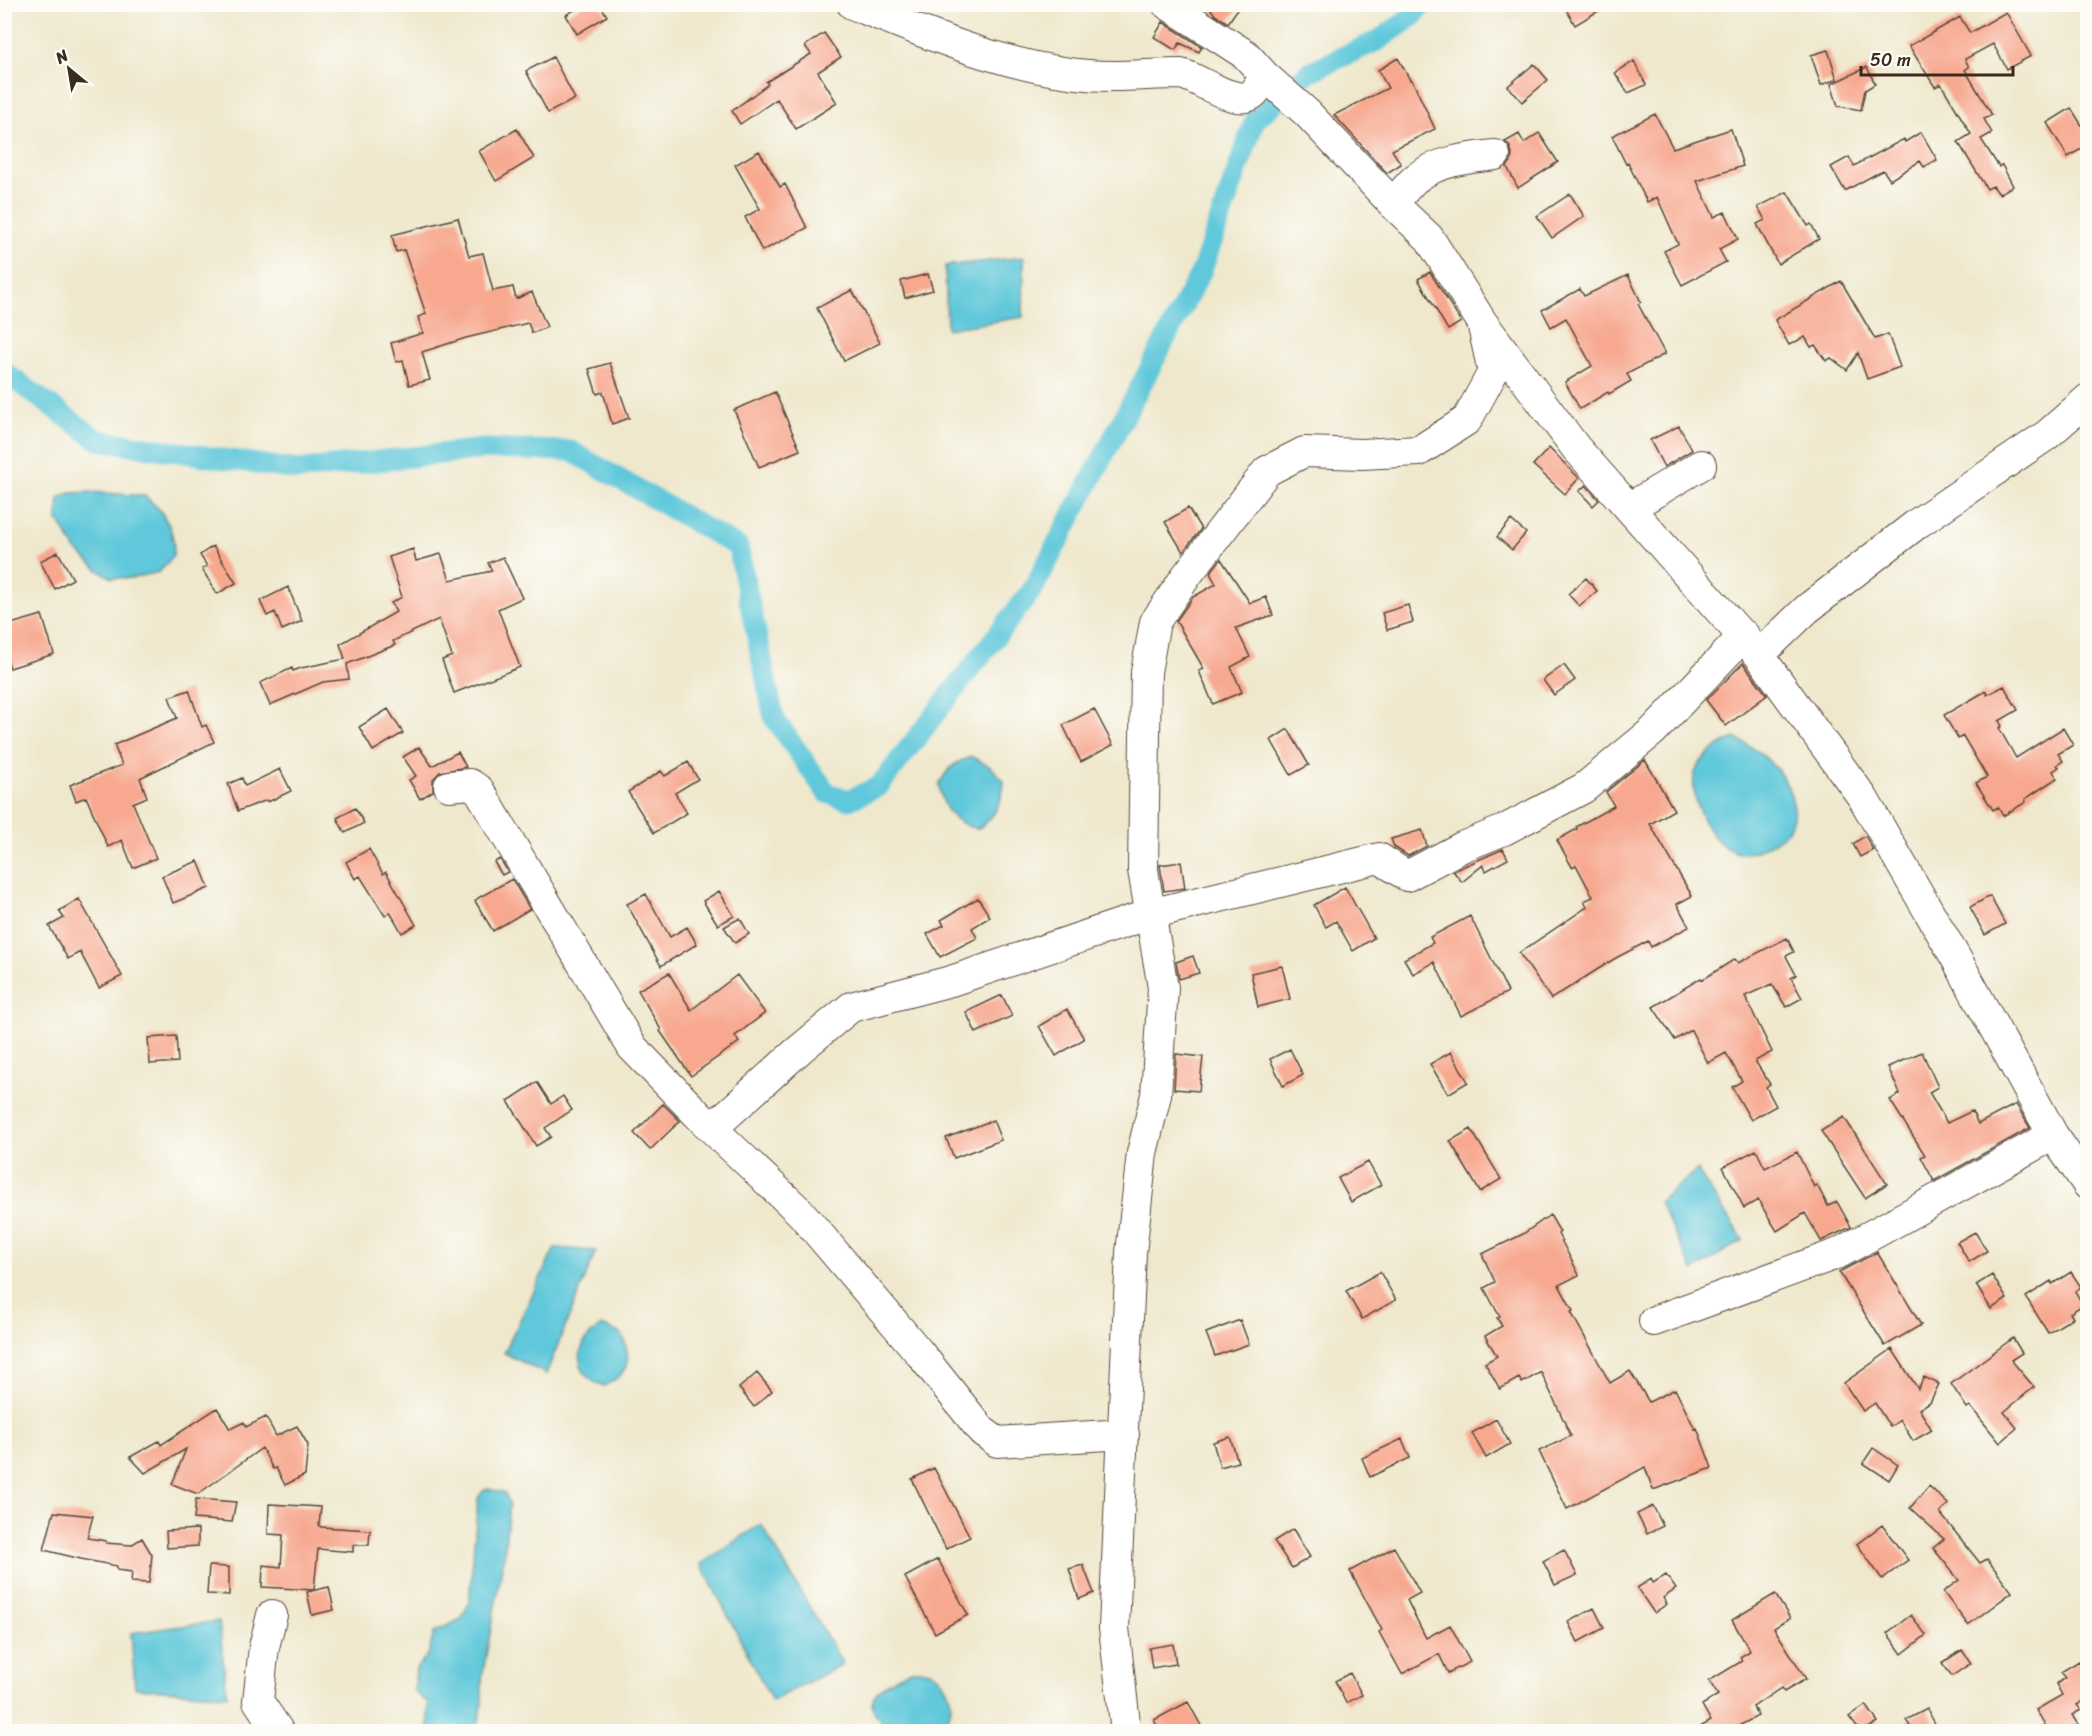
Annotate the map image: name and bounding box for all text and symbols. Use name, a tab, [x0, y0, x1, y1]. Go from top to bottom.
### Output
north arrow	[39, 39, 99, 99]
scale bar	[1861, 39, 2012, 77]
text: N	[49, 41, 75, 72]
text: 50 m	[1870, 44, 1911, 76]

